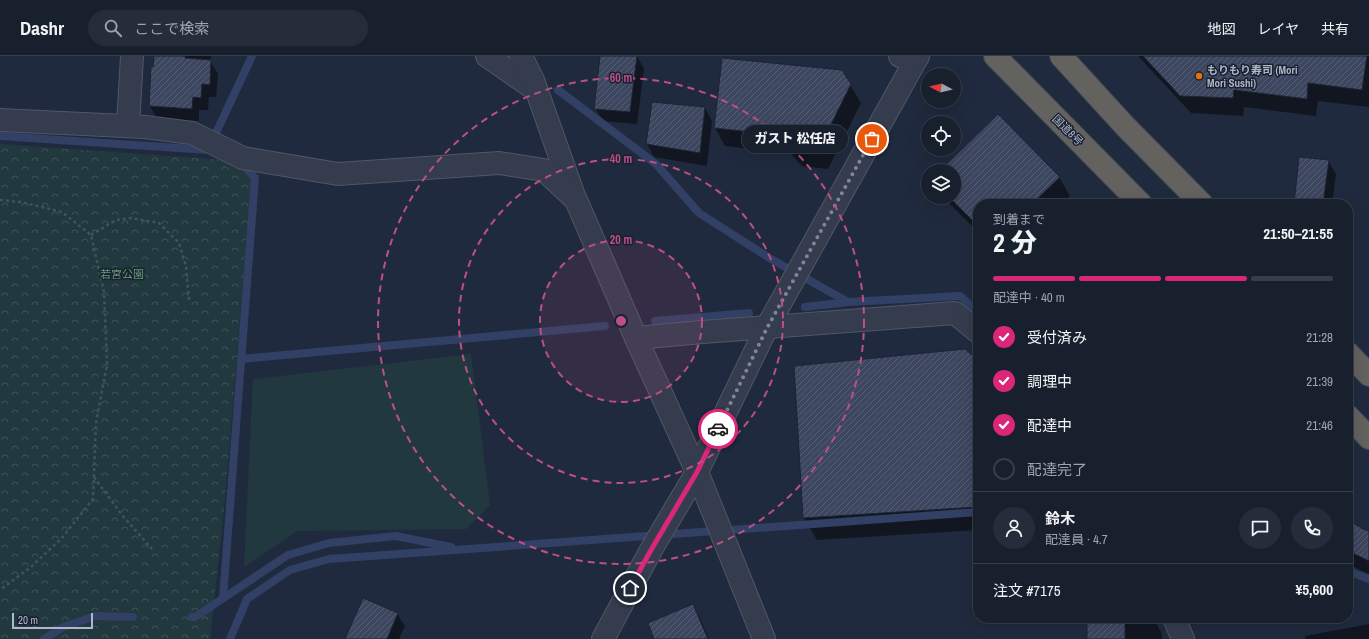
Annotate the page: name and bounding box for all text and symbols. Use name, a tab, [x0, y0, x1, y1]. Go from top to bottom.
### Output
search box	[88, 10, 368, 46]
text: Dashr	[20, 15, 64, 41]
icon: search	[102, 17, 124, 39]
text: ここで検索	[134, 18, 209, 39]
text: 地図	[1207, 20, 1235, 38]
text: レイヤ	[1257, 20, 1299, 38]
text: 共有	[1321, 20, 1349, 38]
place label: もりもり寿司 (Mori Mori Sushi)	[1207, 63, 1298, 90]
north arrow	[921, 68, 961, 108]
map controls	[921, 68, 961, 204]
text: 60 m	[610, 70, 632, 86]
marker: もりもり寿司 (Mori Mori Sushi)	[1194, 71, 1204, 81]
street label: 国道8号	[1050, 112, 1086, 148]
button: locate	[921, 116, 961, 156]
pin	[855, 122, 889, 156]
callout: ガスト 松任店	[742, 125, 848, 153]
icon: bag	[861, 128, 883, 150]
text: ガスト 松任店	[755, 130, 835, 147]
text: 40 m	[610, 151, 632, 167]
button: layers	[921, 164, 961, 204]
text: 到着まで	[993, 211, 1045, 228]
text: 21:50–21:55	[1263, 223, 1333, 244]
text: 2 分	[993, 225, 1037, 260]
text: 20 m	[610, 232, 632, 248]
park label: 若宮公園	[100, 267, 144, 281]
text: 配達中 · 40 m	[993, 289, 1065, 306]
centre of rings	[614, 314, 628, 328]
icon: check	[993, 326, 1015, 348]
text: 受付済み	[1027, 327, 1087, 348]
text: 21:28	[1306, 329, 1333, 346]
icon: check	[993, 370, 1015, 392]
text: 調理中	[1027, 371, 1072, 392]
text: 21:39	[1306, 373, 1333, 390]
courier	[698, 409, 738, 449]
icon: check	[993, 414, 1015, 436]
text: 配達中	[1027, 415, 1072, 436]
text: 21:46	[1306, 417, 1333, 434]
icon: car	[707, 418, 729, 440]
text: 配達完了	[1027, 459, 1087, 480]
button: person	[993, 507, 1035, 549]
button: chat	[1239, 507, 1281, 549]
button: phone	[1291, 507, 1333, 549]
text: 鈴木	[1045, 508, 1075, 529]
text: 配達員 · 4.7	[1045, 531, 1108, 548]
pin	[613, 571, 647, 605]
icon: home	[619, 577, 641, 599]
text: ¥5,600	[1295, 579, 1333, 600]
text: 注文 #7175	[993, 580, 1061, 601]
scale bar	[12, 611, 93, 630]
text: 20 m	[18, 613, 38, 627]

